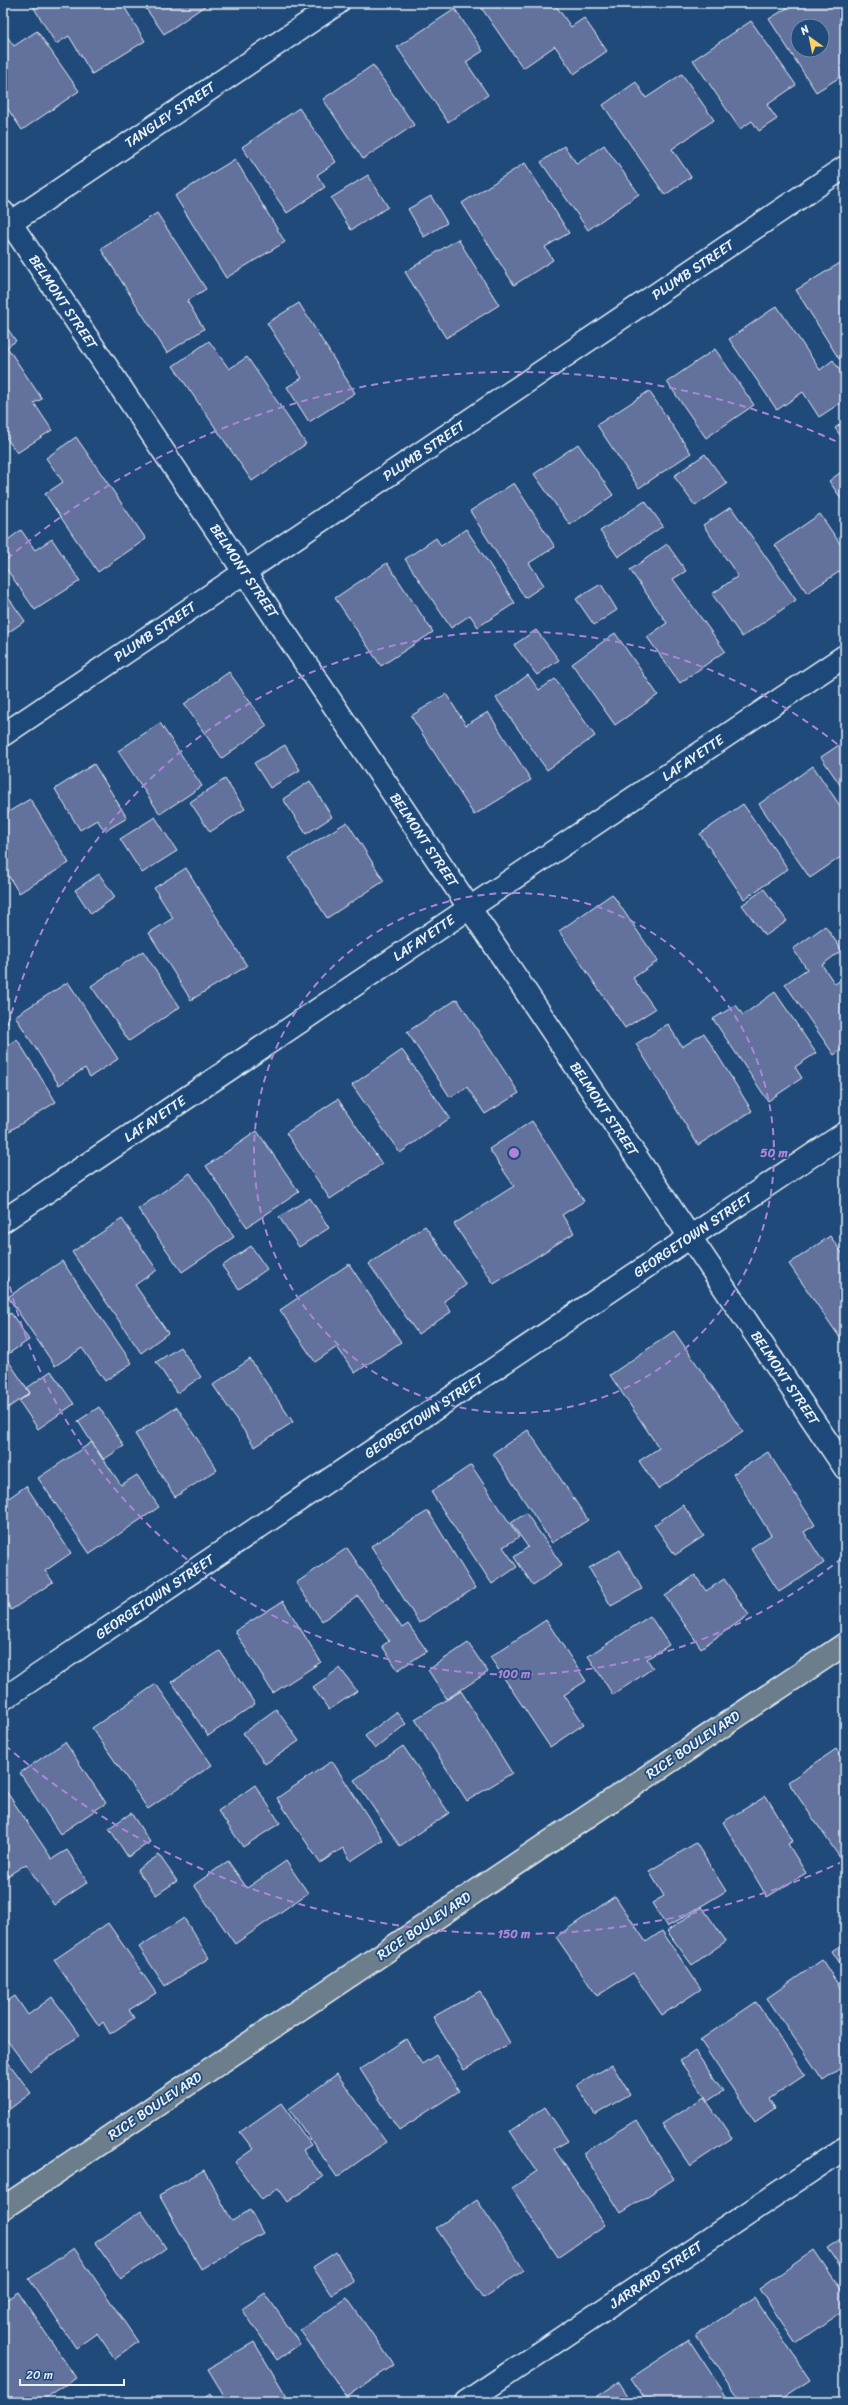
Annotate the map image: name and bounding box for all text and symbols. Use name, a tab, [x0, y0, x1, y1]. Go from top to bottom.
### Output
north arrow	[790, 18, 830, 58]
text: N	[796, 20, 814, 41]
street label: TANGLEY STREET	[119, 74, 222, 155]
street label: PLUMB STREET	[647, 232, 741, 307]
street label: BELMONT STREET	[22, 250, 105, 355]
street label: PLUMB STREET	[378, 413, 472, 488]
street label: BELMONT STREET	[203, 519, 286, 624]
street label: PLUMB STREET	[109, 594, 203, 669]
street label: LAFAYETTE	[657, 727, 730, 788]
street label: BELMONT STREET	[383, 788, 466, 893]
street label: LAFAYETTE	[388, 907, 461, 968]
street label: BELMONT STREET	[563, 1057, 646, 1162]
street label: LAFAYETTE	[119, 1088, 192, 1149]
text: 50 m	[760, 1142, 788, 1164]
centre of rings	[507, 1146, 521, 1160]
street label: GEORGETOWN STREET	[628, 1185, 759, 1284]
street label: BELMONT STREET	[744, 1326, 827, 1431]
street label: GEORGETOWN STREET	[359, 1366, 490, 1465]
street label: GEORGETOWN STREET	[90, 1547, 221, 1646]
text: 100 m	[498, 1663, 531, 1685]
street label: RICE BOULEVARD	[640, 1704, 746, 1786]
street label: RICE BOULEVARD	[371, 1885, 477, 1967]
text: 150 m	[498, 1923, 531, 1945]
street label: RICE BOULEVARD	[102, 2065, 208, 2147]
street label: JARRARD STREET	[603, 2234, 709, 2316]
scale bar	[20, 2361, 124, 2387]
text: 20 m	[26, 2364, 53, 2386]

